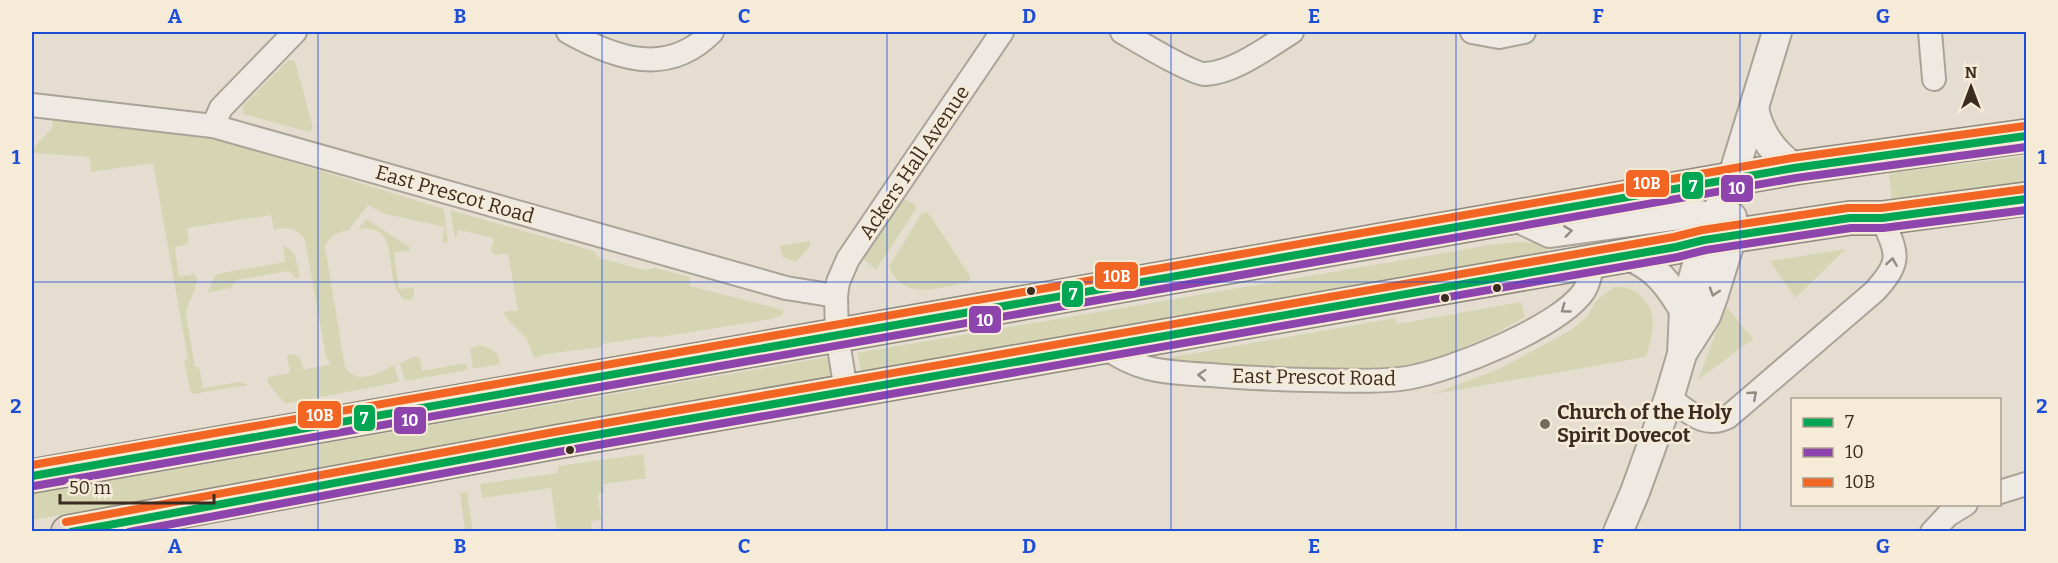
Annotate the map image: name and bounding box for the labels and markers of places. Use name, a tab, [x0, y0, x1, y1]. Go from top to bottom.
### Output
unlabelled marker	[1491, 282, 1503, 294]
unlabelled marker	[1025, 285, 1037, 297]
unlabelled marker	[1439, 292, 1451, 304]
place label: Church of the Holy Spirit Dovecot	[1557, 400, 1733, 447]
marker: Church of the Holy Spirit Dovecot	[1538, 417, 1552, 431]
unlabelled marker	[564, 444, 576, 456]

